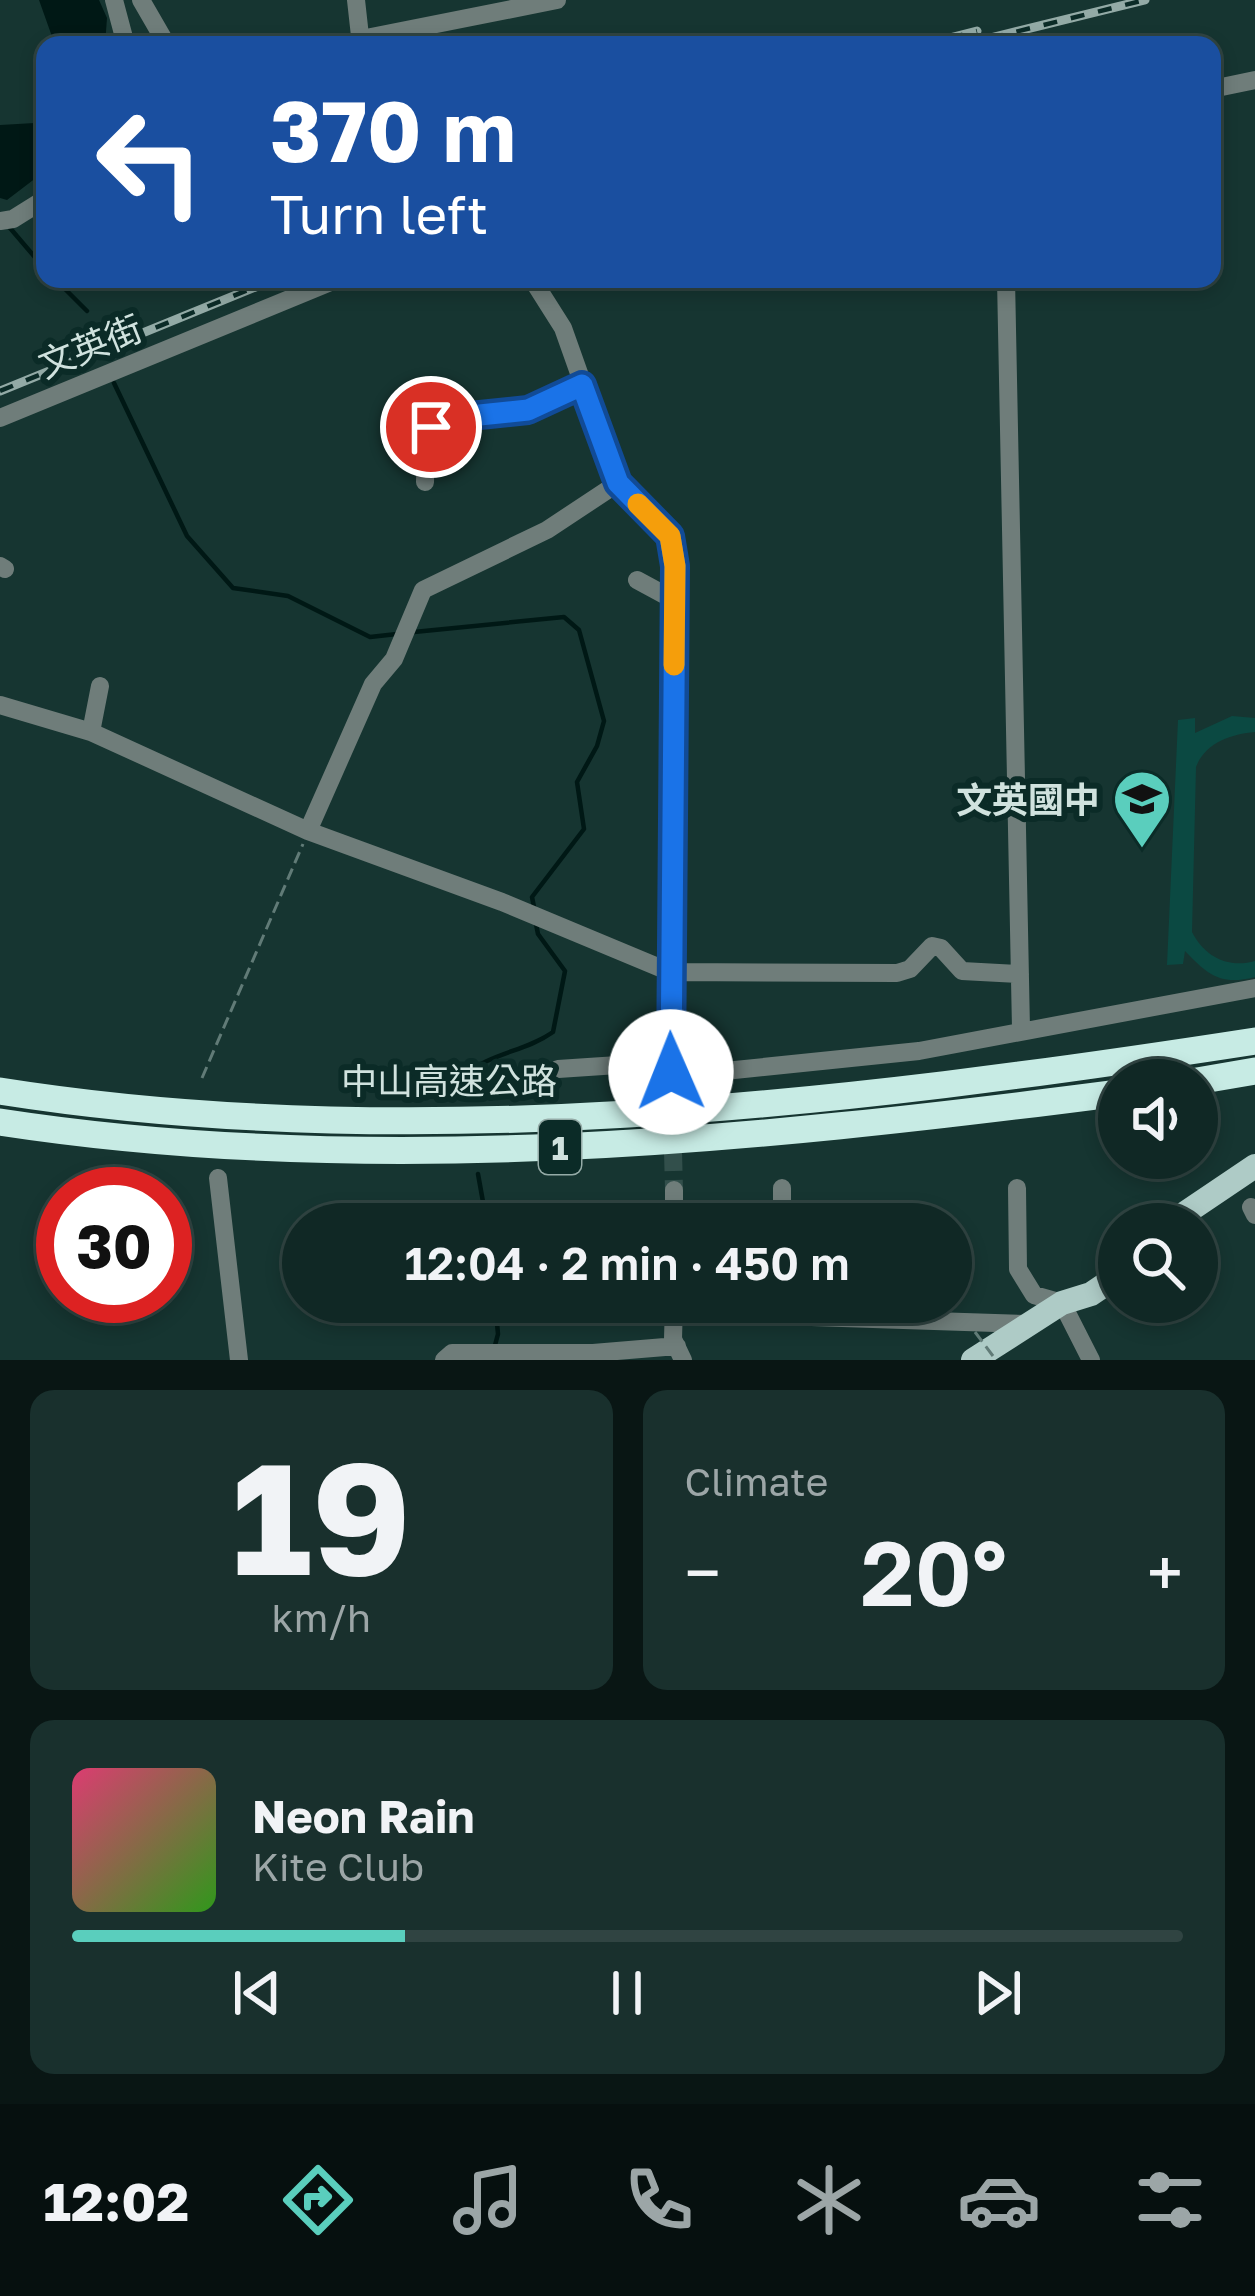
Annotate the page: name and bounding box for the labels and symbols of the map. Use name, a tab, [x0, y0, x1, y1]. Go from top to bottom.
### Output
street label: 文英街	[32, 306, 148, 386]
pin	[380, 376, 482, 478]
school or university icon: 文英國中	[1111, 768, 1173, 850]
place label: 文英國中	[956, 778, 1100, 821]
position arrow	[608, 1009, 734, 1135]
street label: 中山高速公路	[341, 1059, 557, 1102]
road number: 1	[539, 1120, 581, 1174]
speed limit sign: 30	[36, 1167, 192, 1323]

